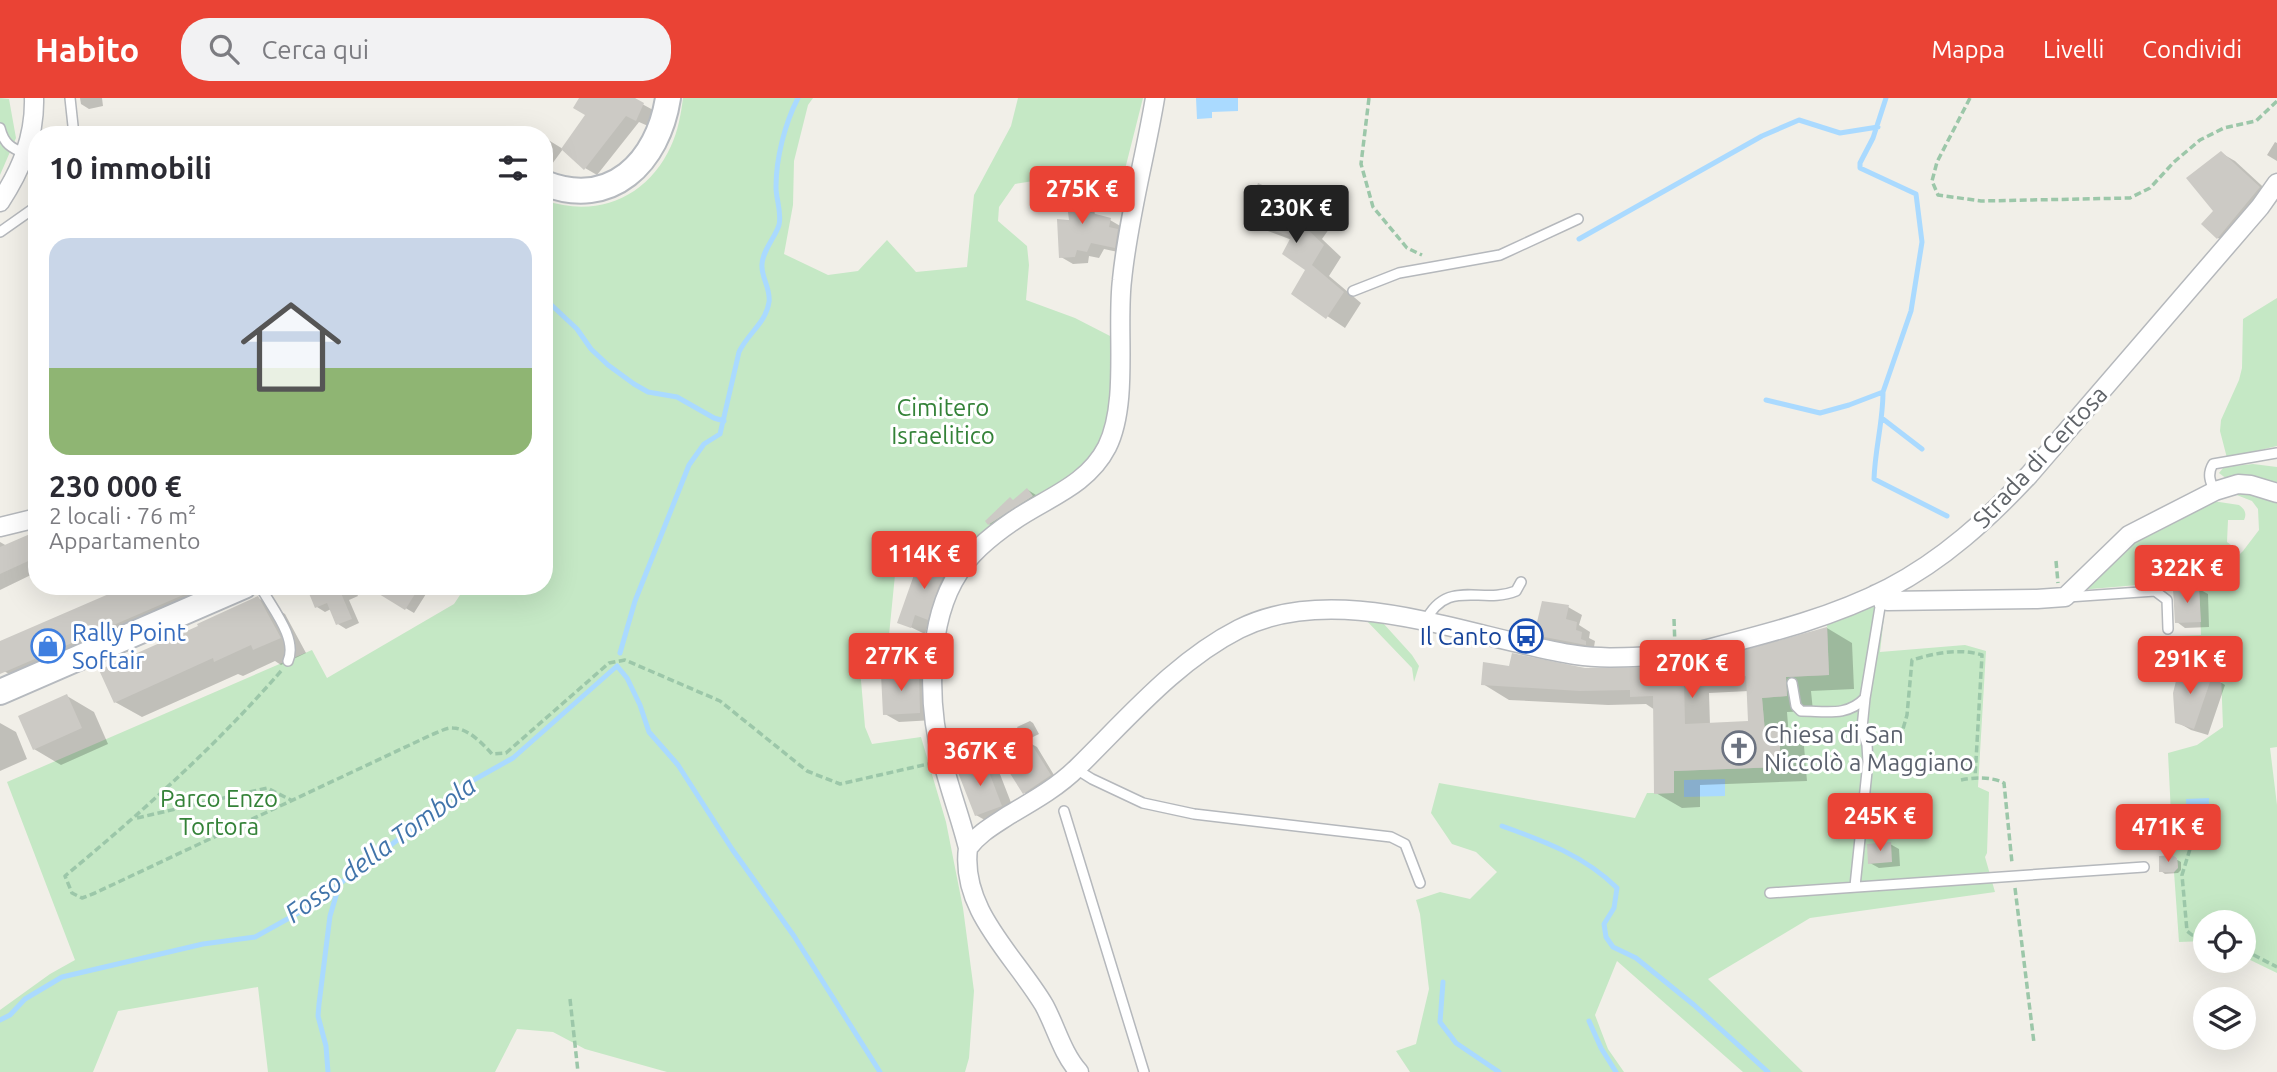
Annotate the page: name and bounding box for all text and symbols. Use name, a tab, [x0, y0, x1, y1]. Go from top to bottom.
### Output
search box	[181, 18, 671, 81]
icon: search	[205, 30, 243, 68]
text: Habito	[35, 31, 139, 68]
text: Cerca qui	[261, 35, 369, 64]
text: Mappa	[1931, 36, 2005, 63]
text: Livelli	[2043, 36, 2104, 63]
text: Condividi	[2142, 36, 2242, 63]
icon: filters	[494, 149, 532, 187]
text: 10 immobili	[49, 151, 212, 185]
pin: 275K €	[1025, 166, 1139, 226]
text: 275K €	[1046, 176, 1118, 201]
pin: 230K €	[1239, 186, 1353, 245]
text: 230K €	[1260, 195, 1332, 220]
icon: home	[228, 284, 354, 410]
street label: Strada di Certosa	[1967, 381, 2113, 533]
park label: Cimitero Israelitico	[891, 394, 995, 449]
text: 230 000 €	[49, 469, 182, 503]
text: 2 locali · 76 m²	[49, 503, 196, 528]
text: Appartamento	[49, 528, 200, 553]
pin: 114K €	[867, 532, 981, 591]
text: 114K €	[888, 541, 960, 566]
pin: 322K €	[2130, 546, 2244, 605]
text: 322K €	[2151, 555, 2223, 580]
bus stop icon: Il Canto	[1507, 617, 1545, 655]
place label: Rally Point Softair	[72, 619, 187, 674]
place label: Il Canto	[1420, 623, 1502, 650]
shop icon: Rally Point Softair	[29, 627, 67, 665]
pin: 277K €	[844, 634, 958, 693]
pin: 291K €	[2133, 636, 2247, 696]
pin: 270K €	[1635, 640, 1749, 700]
text: 277K €	[865, 643, 937, 668]
text: 291K €	[2154, 646, 2226, 671]
text: 270K €	[1656, 650, 1728, 675]
place label: Chiesa di San Niccolò a Maggiano	[1764, 721, 1974, 776]
pin: 367K €	[923, 728, 1037, 788]
church icon: Chiesa di San Niccolò a Maggiano	[1720, 729, 1758, 767]
text: 367K €	[944, 738, 1016, 763]
water label: Fosso della Tombola	[279, 770, 481, 928]
park label: Parco Enzo Tortora	[160, 785, 278, 840]
pin: 245K €	[1823, 794, 1937, 853]
text: 245K €	[1844, 803, 1916, 828]
pin: 471K €	[2111, 804, 2225, 864]
text: 471K €	[2132, 814, 2204, 839]
map controls	[2193, 910, 2256, 1050]
button: locate	[2193, 910, 2256, 973]
button: layers	[2193, 987, 2256, 1050]

